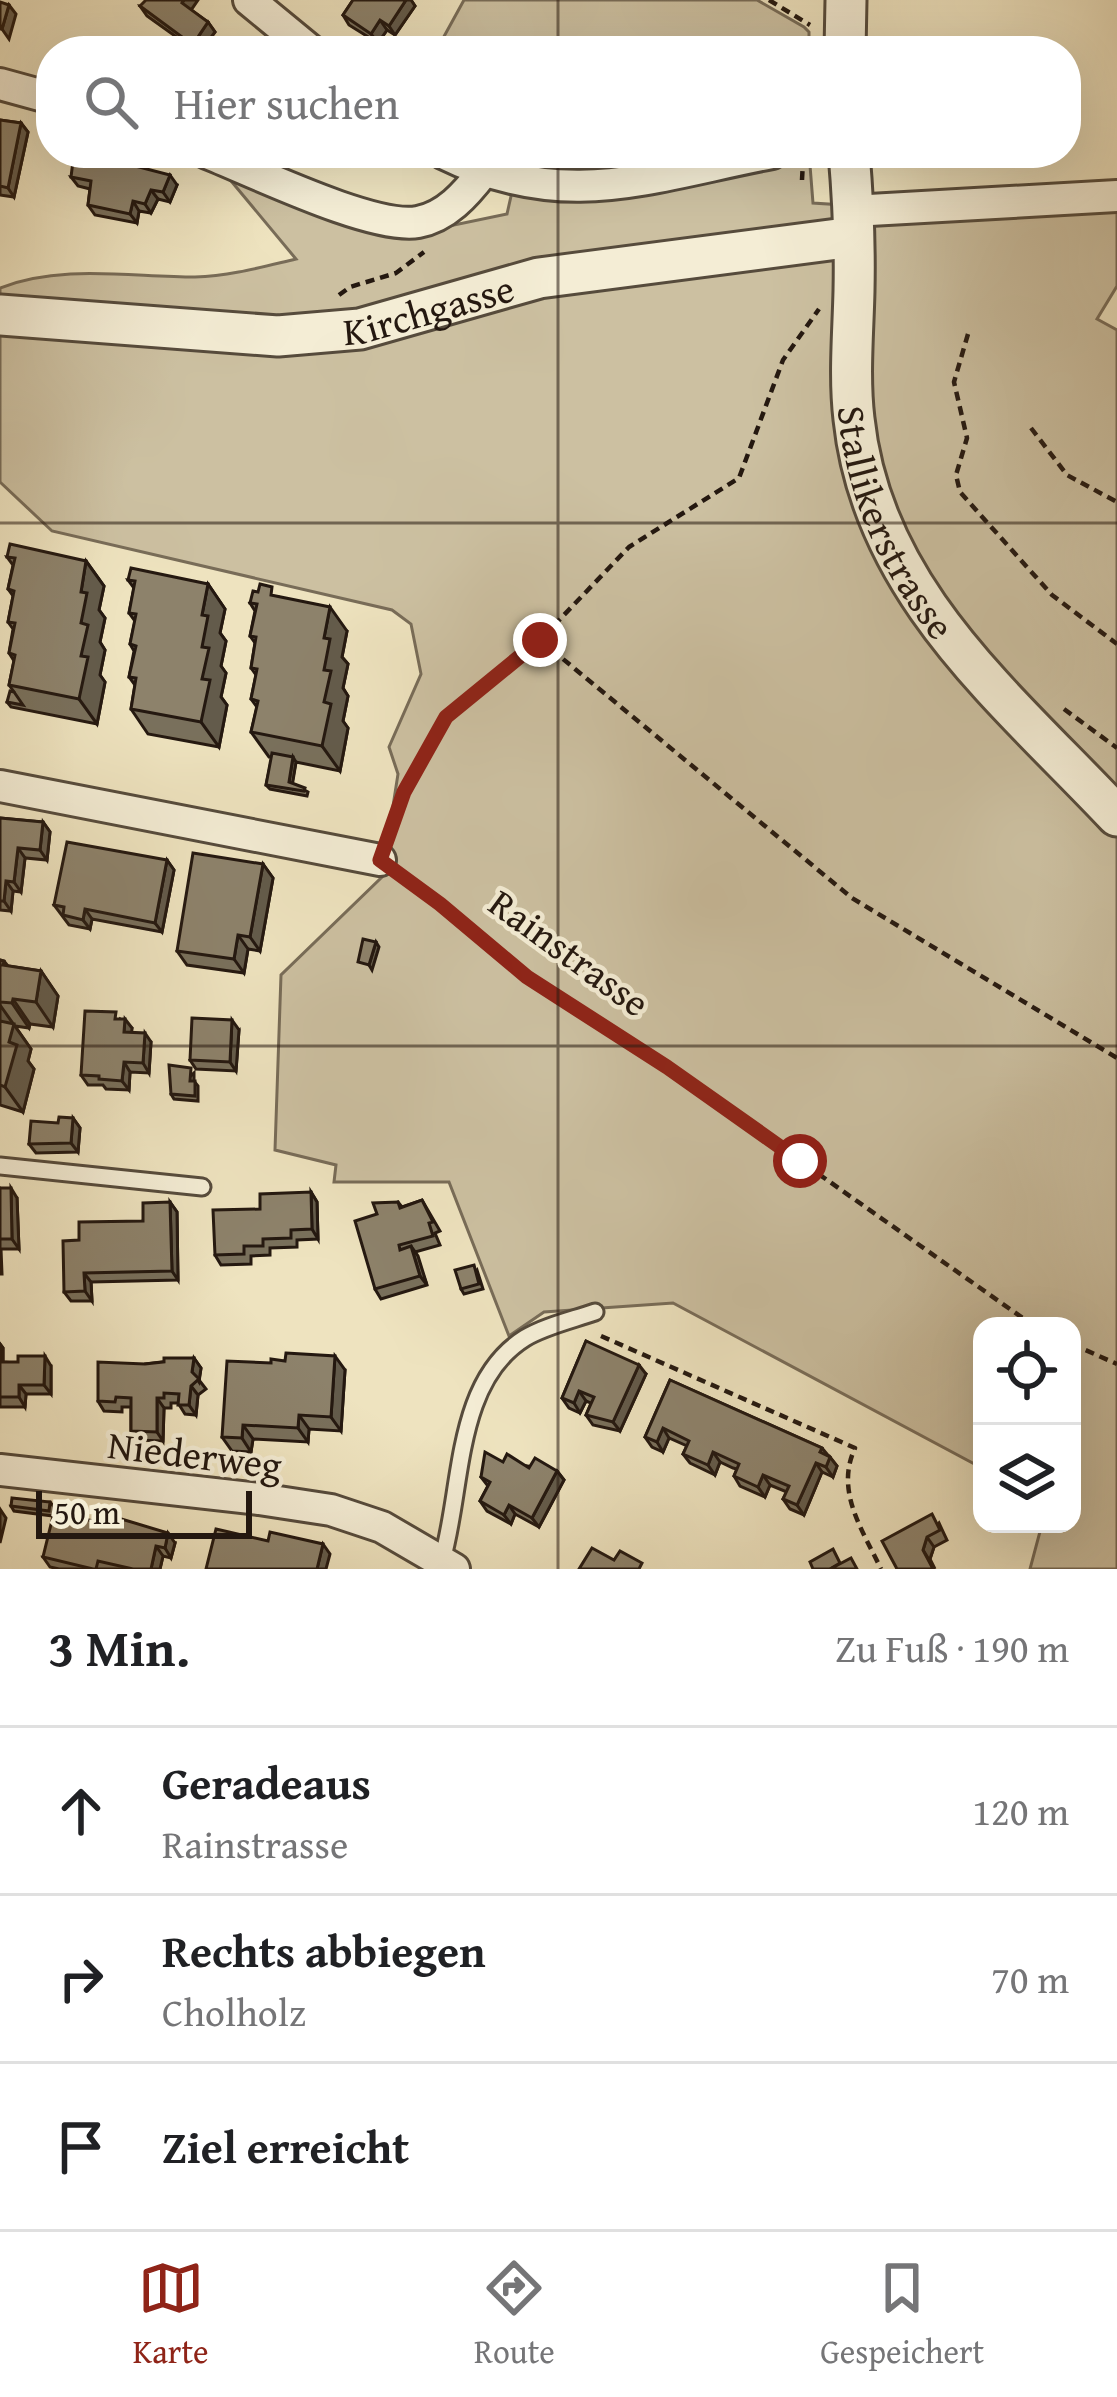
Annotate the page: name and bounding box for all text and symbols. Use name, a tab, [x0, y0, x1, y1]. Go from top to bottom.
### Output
search box	[36, 36, 1081, 168]
icon: search	[78, 69, 144, 135]
text: Hier suchen	[174, 70, 399, 135]
street label: Kirchgasse	[341, 258, 520, 359]
street label: Stallikerstrasse	[824, 403, 970, 651]
route end	[513, 613, 567, 667]
street label: Rainstrasse	[478, 874, 662, 1030]
route start	[773, 1134, 827, 1188]
map controls	[973, 1317, 1081, 1533]
button: locate	[973, 1317, 1081, 1425]
street label: Niederweg	[105, 1415, 286, 1493]
button: layers	[973, 1425, 1081, 1533]
scale bar	[36, 1485, 252, 1538]
text: 50 m	[54, 1488, 120, 1536]
text: 3 Min.	[48, 1610, 190, 1685]
text: Zu Fuß · 190 m	[835, 1619, 1069, 1676]
text: Geradeaus	[162, 1750, 371, 1815]
icon: ahead	[48, 1778, 114, 1844]
text: 120 m	[972, 1782, 1069, 1839]
text: Rainstrasse	[162, 1815, 348, 1872]
text: Rechts abbiegen	[162, 1918, 486, 1983]
icon: right	[48, 1946, 114, 2012]
text: 70 m	[991, 1950, 1069, 2007]
text: Cholholz	[162, 1983, 306, 2040]
icon: arrive	[48, 2114, 114, 2180]
text: Ziel erreicht	[162, 2114, 409, 2179]
tab: Karte	[133, 2255, 209, 2375]
tab: Route	[474, 2255, 555, 2375]
tab: Gespeichert	[820, 2255, 984, 2375]

